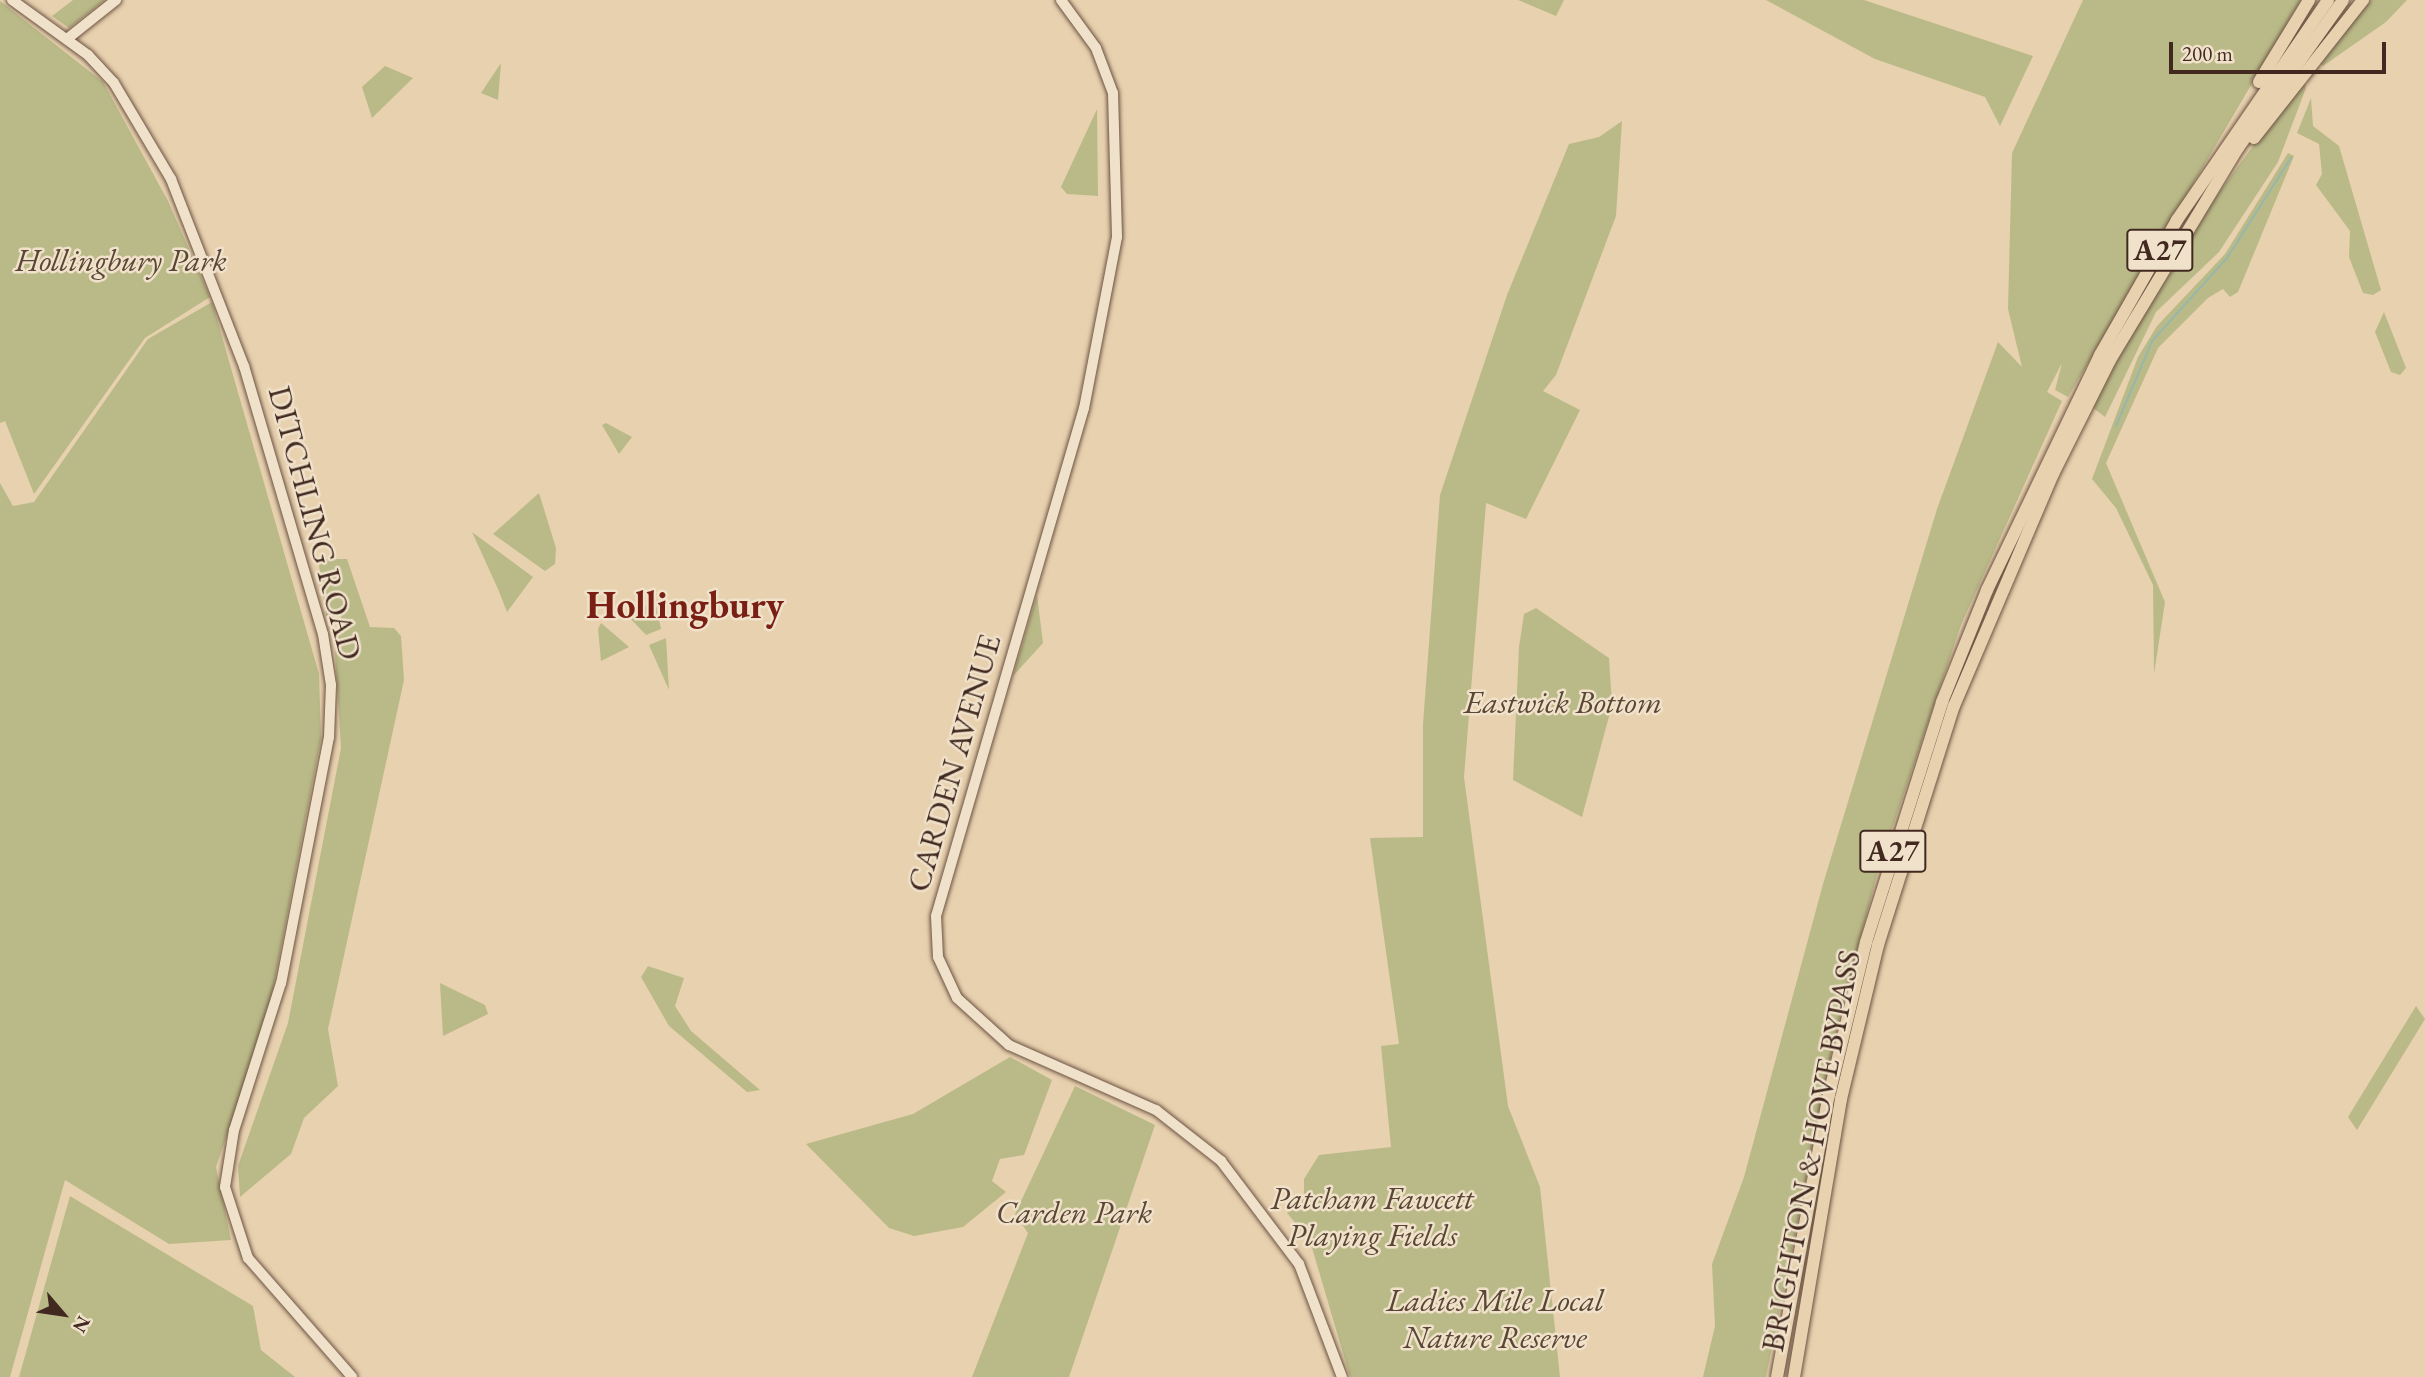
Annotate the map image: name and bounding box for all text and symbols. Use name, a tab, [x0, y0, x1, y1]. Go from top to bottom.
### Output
scale bar	[2173, 28, 2390, 72]
text: 200 m	[2182, 40, 2233, 67]
road number: A27	[2125, 224, 2195, 276]
park label: Hollingbury Park	[15, 241, 227, 279]
street label: DITCHLING ROAD	[260, 382, 370, 664]
district label: Hollingbury	[586, 582, 784, 628]
street label: CARDEN AVENUE	[899, 630, 1009, 896]
park label: Eastwick Bottom	[1464, 683, 1662, 721]
road number: A27	[1858, 824, 1928, 878]
street label: BRIGHTON & HOVE BYPASS	[1753, 947, 1869, 1355]
park label: Patcham Fawcett Playing Fields	[1270, 1180, 1474, 1255]
park label: Carden Park	[996, 1193, 1152, 1231]
north arrow	[28, 1279, 98, 1349]
park label: Ladies Mile Local Nature Reserve	[1386, 1282, 1604, 1357]
text: N	[67, 1312, 96, 1337]

